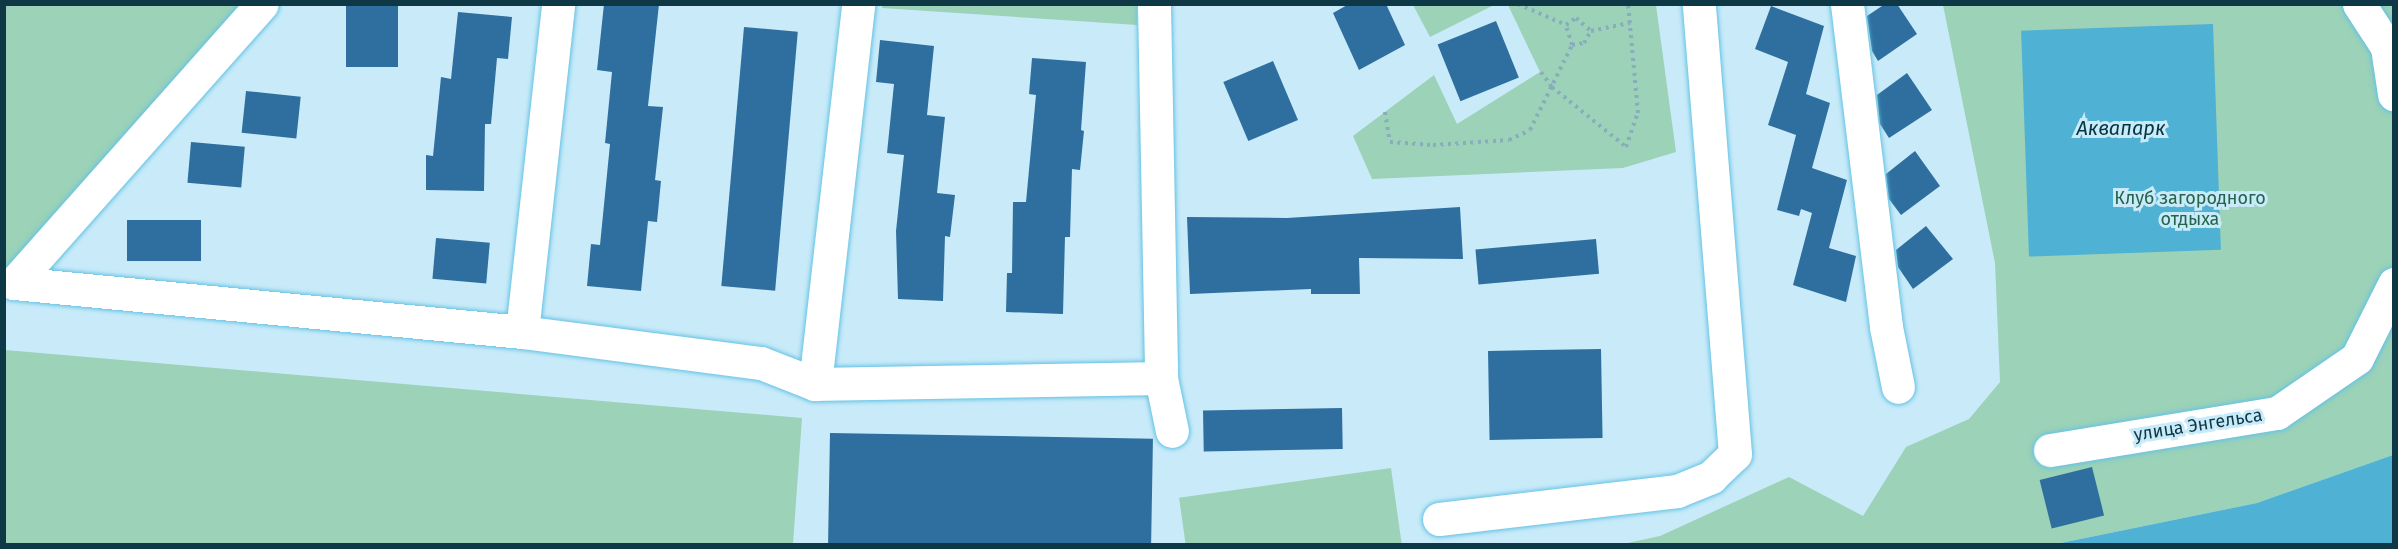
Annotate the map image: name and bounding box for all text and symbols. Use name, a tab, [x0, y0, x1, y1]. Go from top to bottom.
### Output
water label: Аквапарк	[2076, 116, 2166, 140]
park label: Клуб загородного отдыха	[2114, 188, 2266, 230]
street label: улица Энгельса	[2132, 404, 2264, 446]

